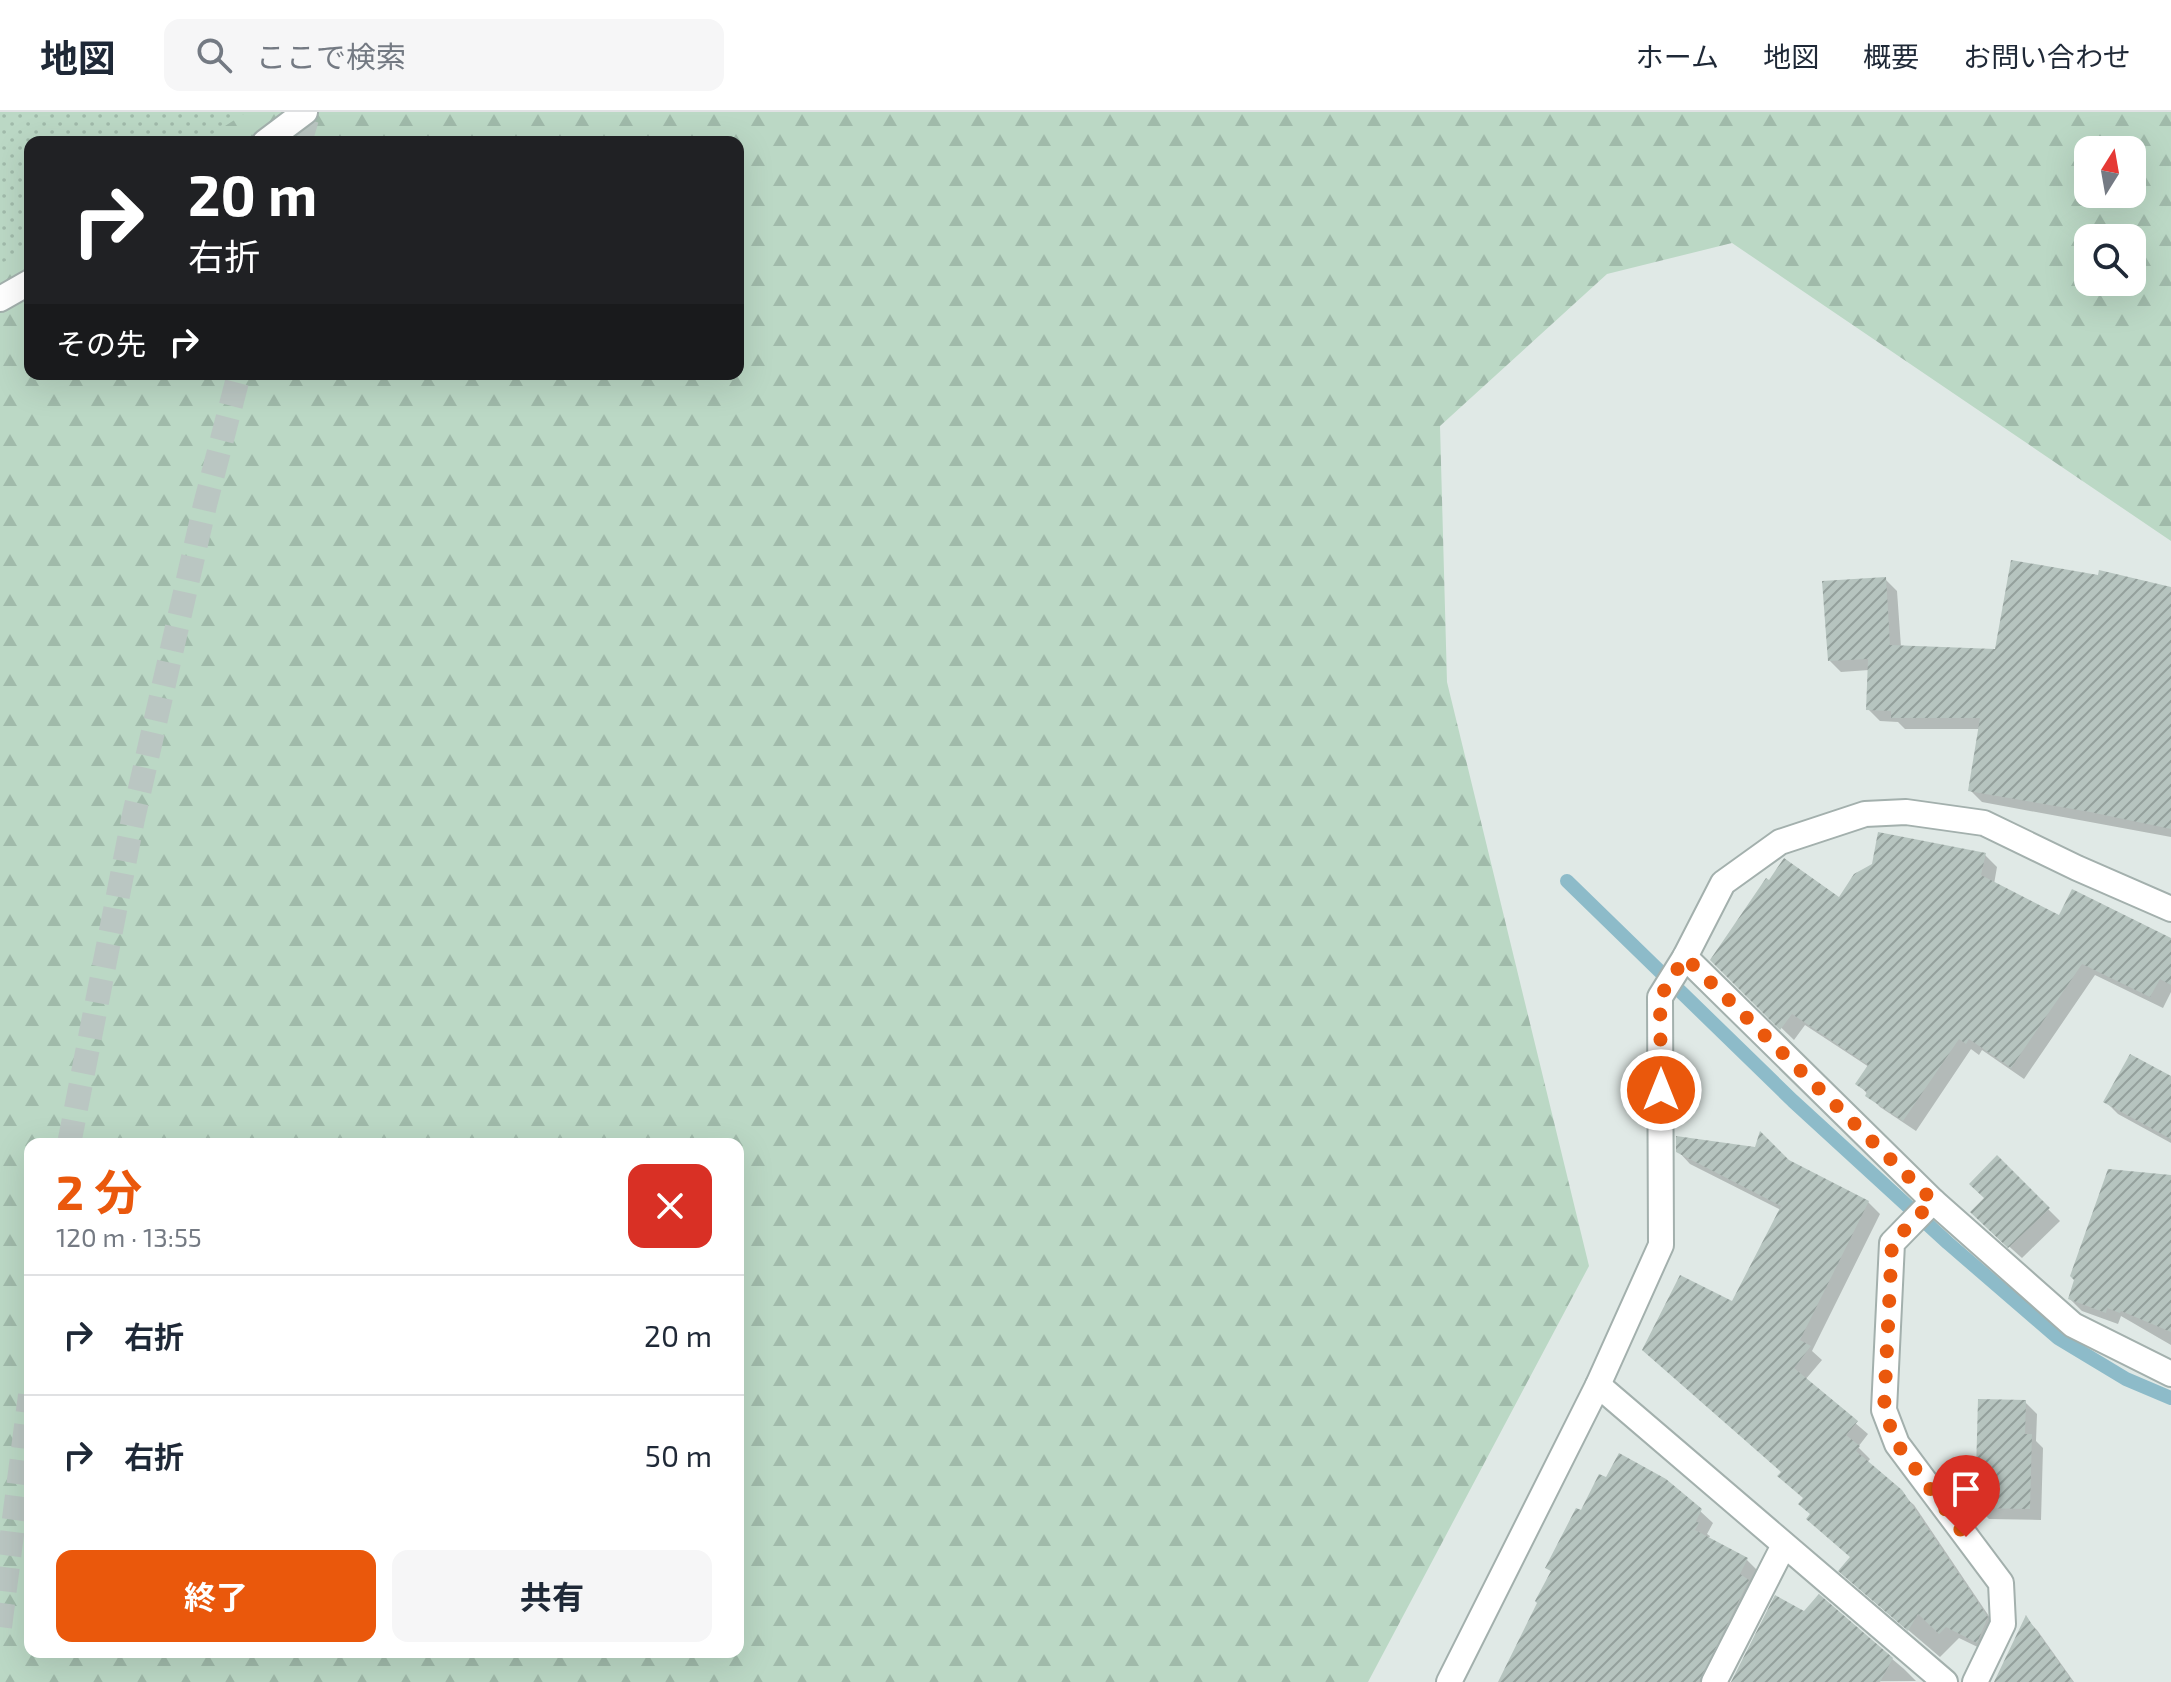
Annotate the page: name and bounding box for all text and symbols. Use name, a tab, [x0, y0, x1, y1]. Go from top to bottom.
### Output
search box	[164, 19, 724, 91]
icon: search	[192, 33, 236, 77]
text: 地図	[40, 34, 116, 80]
text: ここで検索	[256, 38, 406, 74]
text: ホーム	[1636, 39, 1719, 73]
text: 地図	[1763, 39, 1819, 73]
text: 概要	[1863, 39, 1919, 73]
text: お問い合わせ	[1963, 39, 2131, 73]
north arrow	[2074, 136, 2146, 208]
map controls	[2074, 136, 2146, 296]
text: 20 m	[188, 160, 317, 227]
icon: right	[56, 168, 160, 272]
button: search	[2074, 224, 2146, 296]
text: 右折	[188, 234, 260, 277]
icon: right	[162, 320, 206, 364]
text: その先	[56, 325, 146, 361]
position arrow	[1619, 1048, 1703, 1132]
text: 2 分	[56, 1162, 142, 1220]
button: close	[628, 1164, 712, 1248]
text: 120 m · 13:55	[56, 1221, 202, 1252]
icon: right	[56, 1313, 100, 1357]
text: 20 m	[644, 1317, 712, 1353]
text: 右折	[124, 1318, 184, 1354]
icon: right	[56, 1433, 100, 1477]
text: 50 m	[645, 1437, 712, 1473]
text: 右折	[124, 1438, 184, 1474]
pin	[1932, 1455, 2000, 1537]
icon: arrive	[1944, 1467, 1988, 1511]
button: 終了	[56, 1550, 376, 1642]
button: 共有	[392, 1550, 712, 1642]

